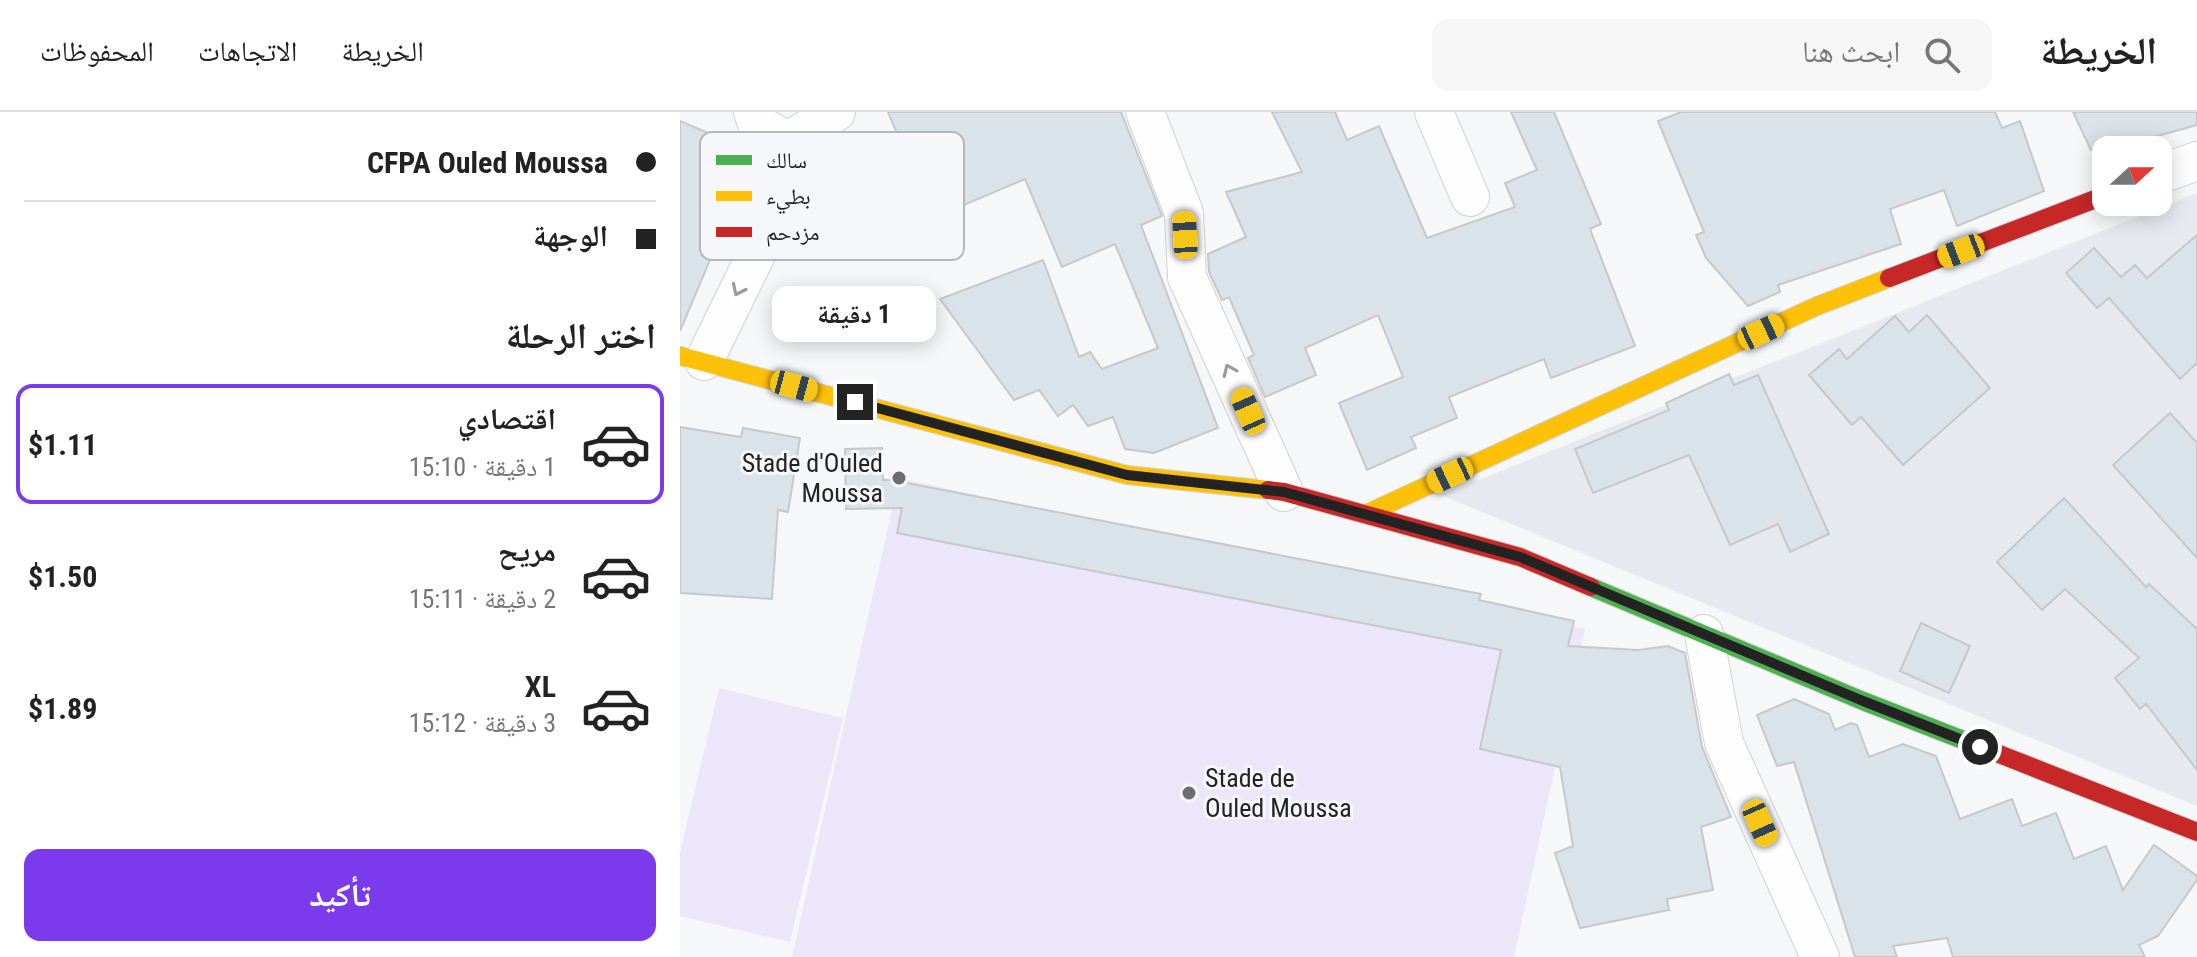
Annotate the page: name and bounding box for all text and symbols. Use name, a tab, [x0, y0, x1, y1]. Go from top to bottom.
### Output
search box	[1432, 19, 1992, 91]
text: الخريطة	[2040, 29, 2157, 73]
icon: search	[1920, 33, 1964, 77]
text: ابحث هنا	[1802, 34, 1900, 69]
text: المحفوظات	[40, 35, 154, 68]
text: الاتجاهات	[198, 35, 297, 68]
text: الخريطة	[341, 35, 424, 68]
legend	[700, 132, 964, 260]
north arrow	[2092, 136, 2172, 216]
map controls	[2092, 136, 2172, 216]
text: CFPA Ouled Moussa	[367, 145, 608, 180]
text: سالك	[766, 148, 807, 173]
text: بطيء	[766, 184, 811, 214]
car	[1172, 210, 1198, 260]
text: الوجهة	[533, 218, 608, 253]
text: مزدحم	[766, 220, 820, 247]
car	[1934, 231, 1988, 271]
one-way arrow	[732, 282, 748, 297]
callout: 1 دقيقة	[773, 286, 937, 342]
text: 1 دقيقة	[817, 299, 891, 329]
car	[1734, 311, 1788, 353]
text: اختر الرحلة	[506, 315, 656, 357]
one-way arrow	[1223, 363, 1239, 378]
car	[768, 368, 820, 404]
route end	[837, 384, 873, 420]
car	[1227, 384, 1269, 438]
text: اقتصادي	[458, 401, 556, 436]
icon: car	[580, 408, 652, 480]
text: $1.11	[28, 427, 97, 462]
place label: Stade d'Ouled Moussa	[742, 448, 883, 508]
text: 1 دقيقة · 15:10	[409, 452, 556, 482]
car	[1423, 454, 1477, 496]
marker: Stade d'Ouled Moussa	[890, 469, 908, 487]
text: مريح	[498, 533, 556, 568]
icon: car	[580, 540, 652, 612]
text: $1.50	[28, 559, 97, 594]
text: 2 دقيقة · 15:11	[409, 584, 556, 614]
text: XL	[525, 669, 556, 704]
icon: car	[580, 672, 652, 744]
text: $1.89	[28, 691, 97, 726]
text: 3 دقيقة · 15:12	[409, 708, 556, 738]
route start	[1962, 729, 1998, 765]
place label: Stade de Ouled Moussa	[1205, 763, 1352, 823]
marker: Stade de Ouled Moussa	[1180, 784, 1198, 802]
car	[1739, 796, 1781, 850]
button: تأكيد	[24, 849, 656, 941]

